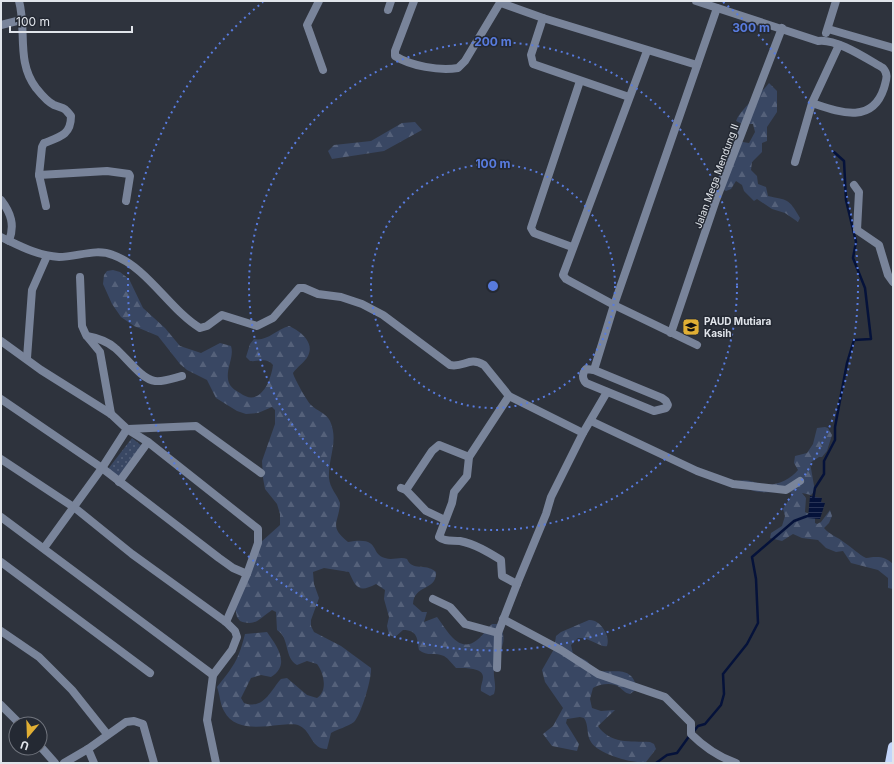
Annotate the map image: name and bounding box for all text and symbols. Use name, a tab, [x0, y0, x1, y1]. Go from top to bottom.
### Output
scale bar	[10, 8, 132, 34]
text: 100 m	[16, 14, 50, 29]
text: 300 m	[732, 20, 770, 35]
text: 200 m	[474, 34, 512, 49]
street label: Jalan Mega Mendung II	[691, 122, 741, 230]
text: 100 m	[475, 156, 511, 171]
centre of rings	[486, 279, 500, 293]
place label: PAUD Mutiara Kasih	[704, 315, 771, 339]
school or university icon: PAUD Mutiara Kasih	[681, 317, 701, 337]
north arrow	[8, 716, 48, 756]
text: U	[19, 738, 31, 753]

